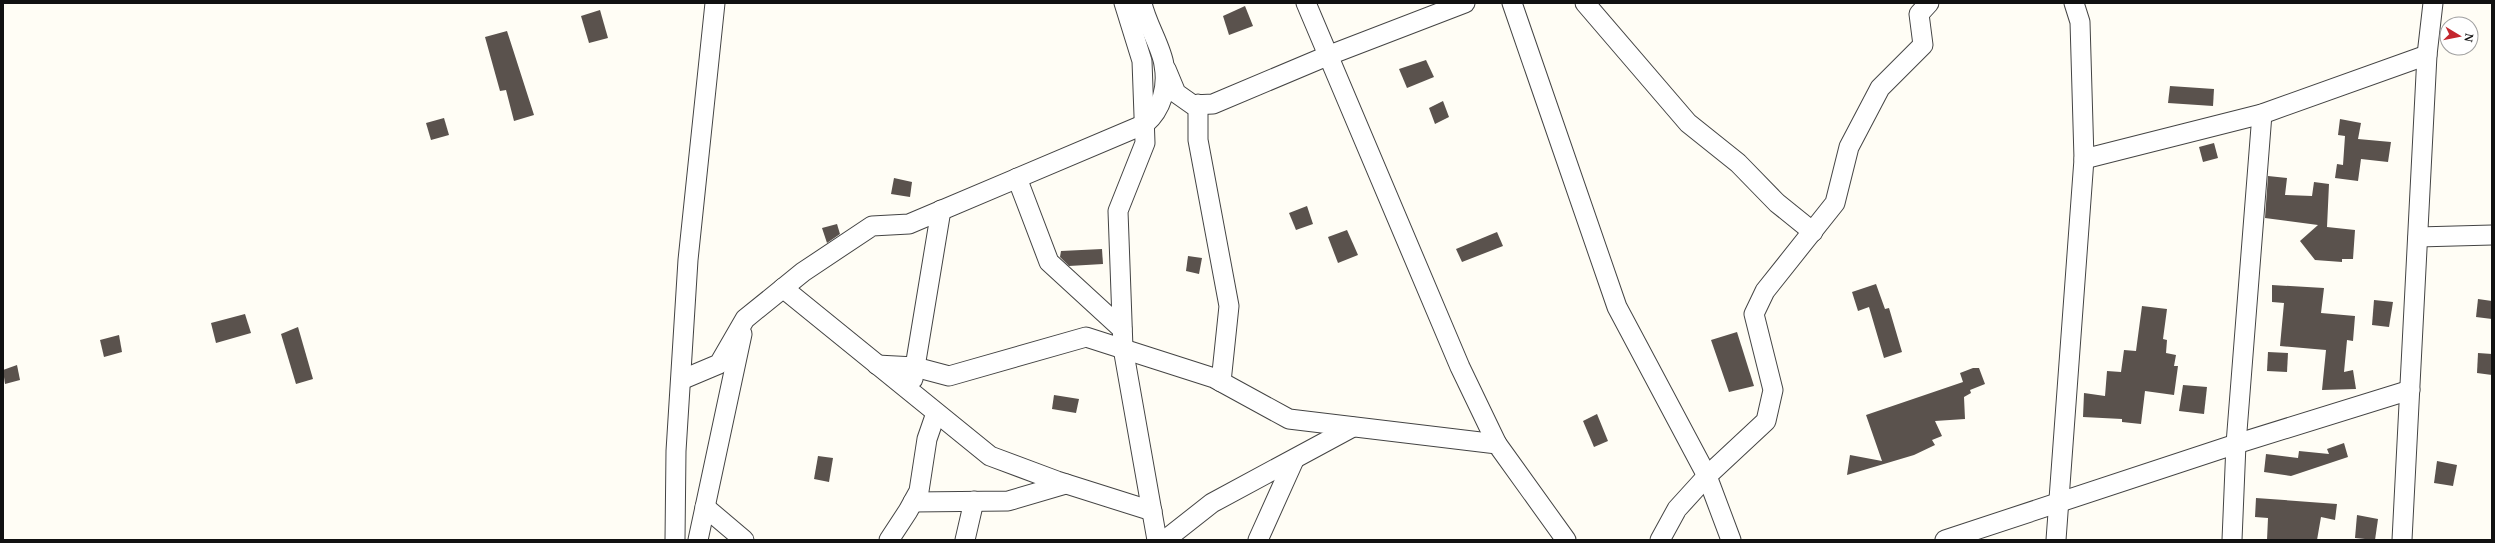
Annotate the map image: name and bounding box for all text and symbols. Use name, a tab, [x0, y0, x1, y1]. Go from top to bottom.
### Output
north arrow	[2439, 16, 2479, 56]
text: N	[2461, 32, 2477, 44]

